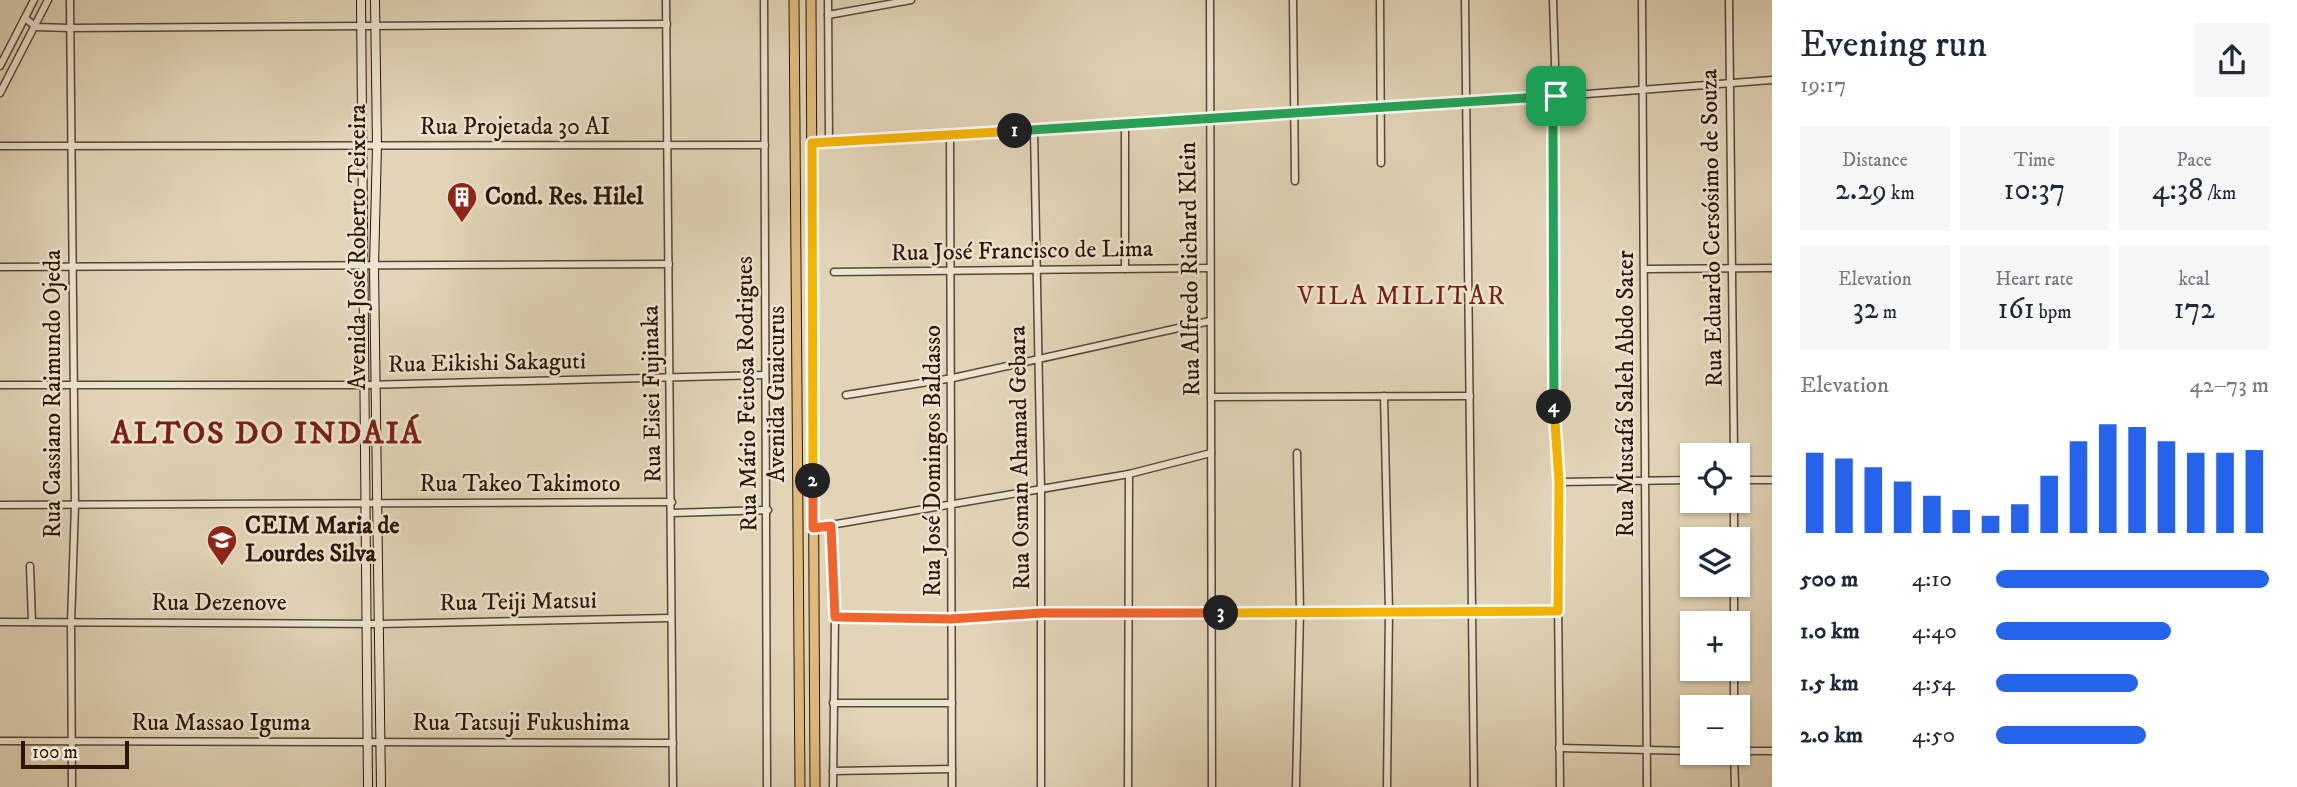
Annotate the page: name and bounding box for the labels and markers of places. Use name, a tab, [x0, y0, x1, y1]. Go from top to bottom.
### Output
pin	[1526, 66, 1586, 126]
pin: 1	[998, 114, 1032, 148]
building icon: Cond. Res. Hilel	[445, 180, 479, 224]
place label: Cond. Res. Hilel	[485, 182, 644, 212]
pin: 4	[1536, 390, 1572, 424]
pin: 2	[796, 463, 830, 498]
place label: CEIM Maria de Lourdes Silva	[245, 511, 399, 569]
school or university icon: CEIM Maria de Lourdes Silva	[205, 523, 239, 567]
pin: 3	[1204, 596, 1238, 630]

